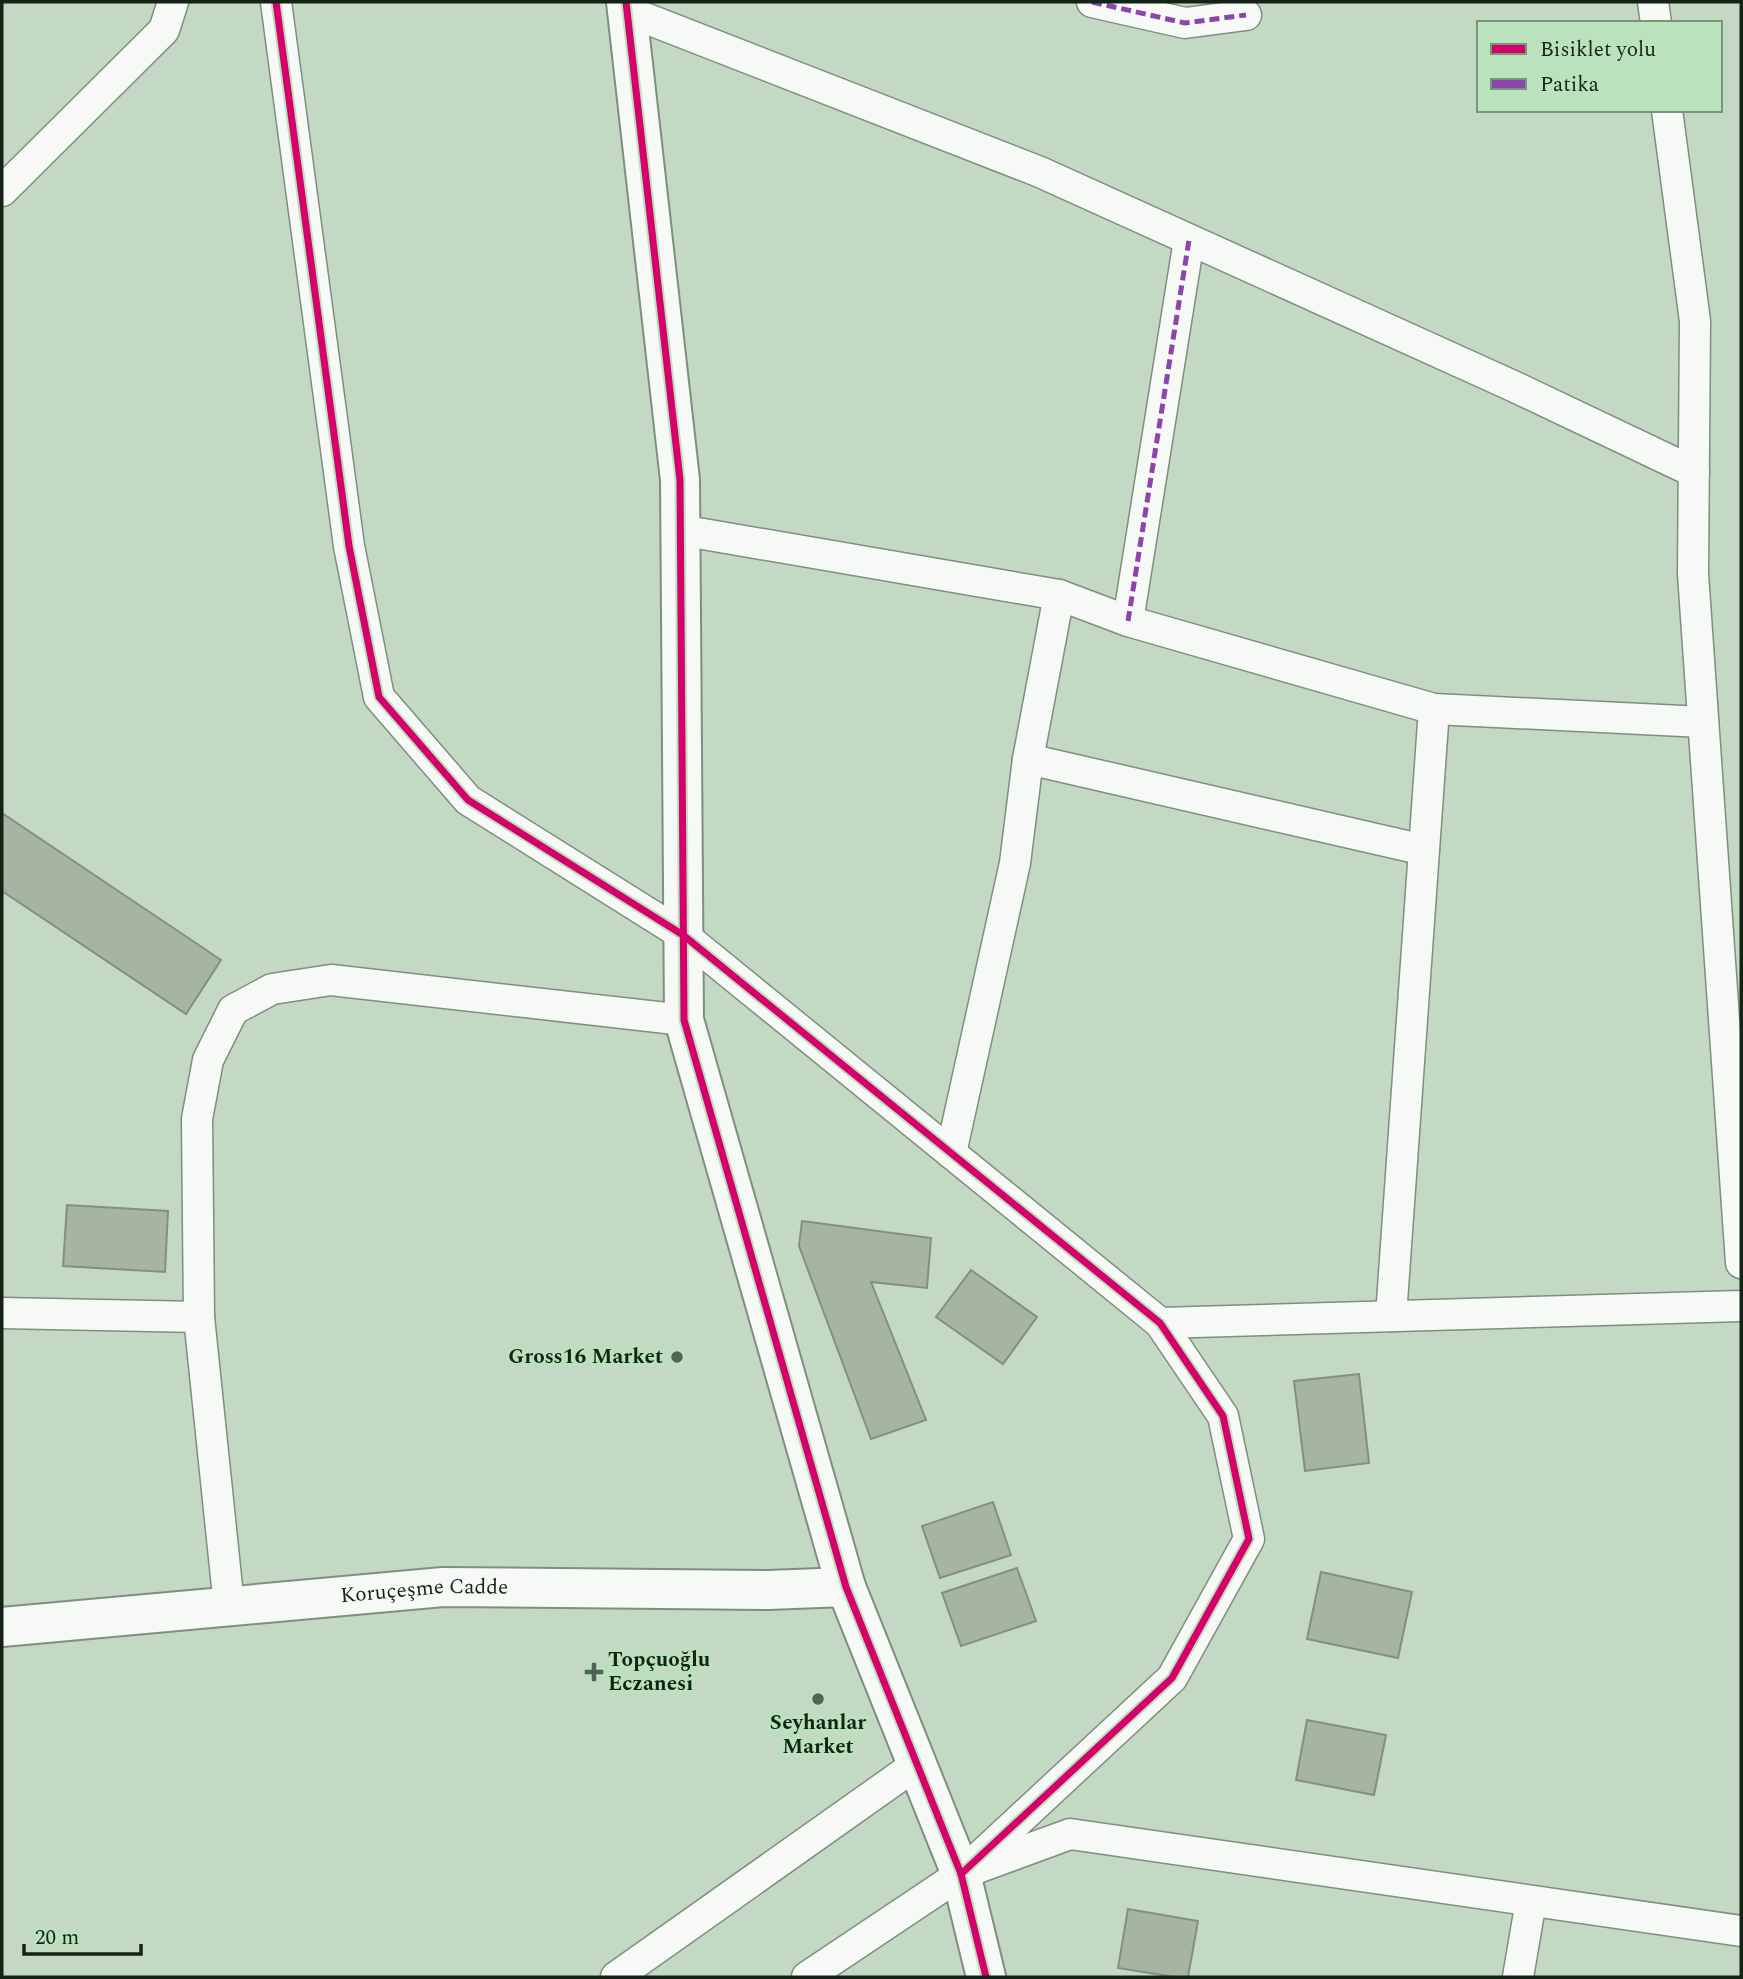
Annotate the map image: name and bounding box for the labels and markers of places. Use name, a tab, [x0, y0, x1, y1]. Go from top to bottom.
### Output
place label: Gross16 Market	[508, 1341, 663, 1373]
marker: Gross16 Market	[669, 1349, 685, 1365]
place label: Topçuoğlu Eczanesi	[608, 1644, 711, 1700]
marker: Topçuoğlu Eczanesi	[586, 1664, 602, 1680]
marker: Seyhanlar Market	[810, 1691, 826, 1707]
place label: Seyhanlar Market	[770, 1707, 866, 1763]

